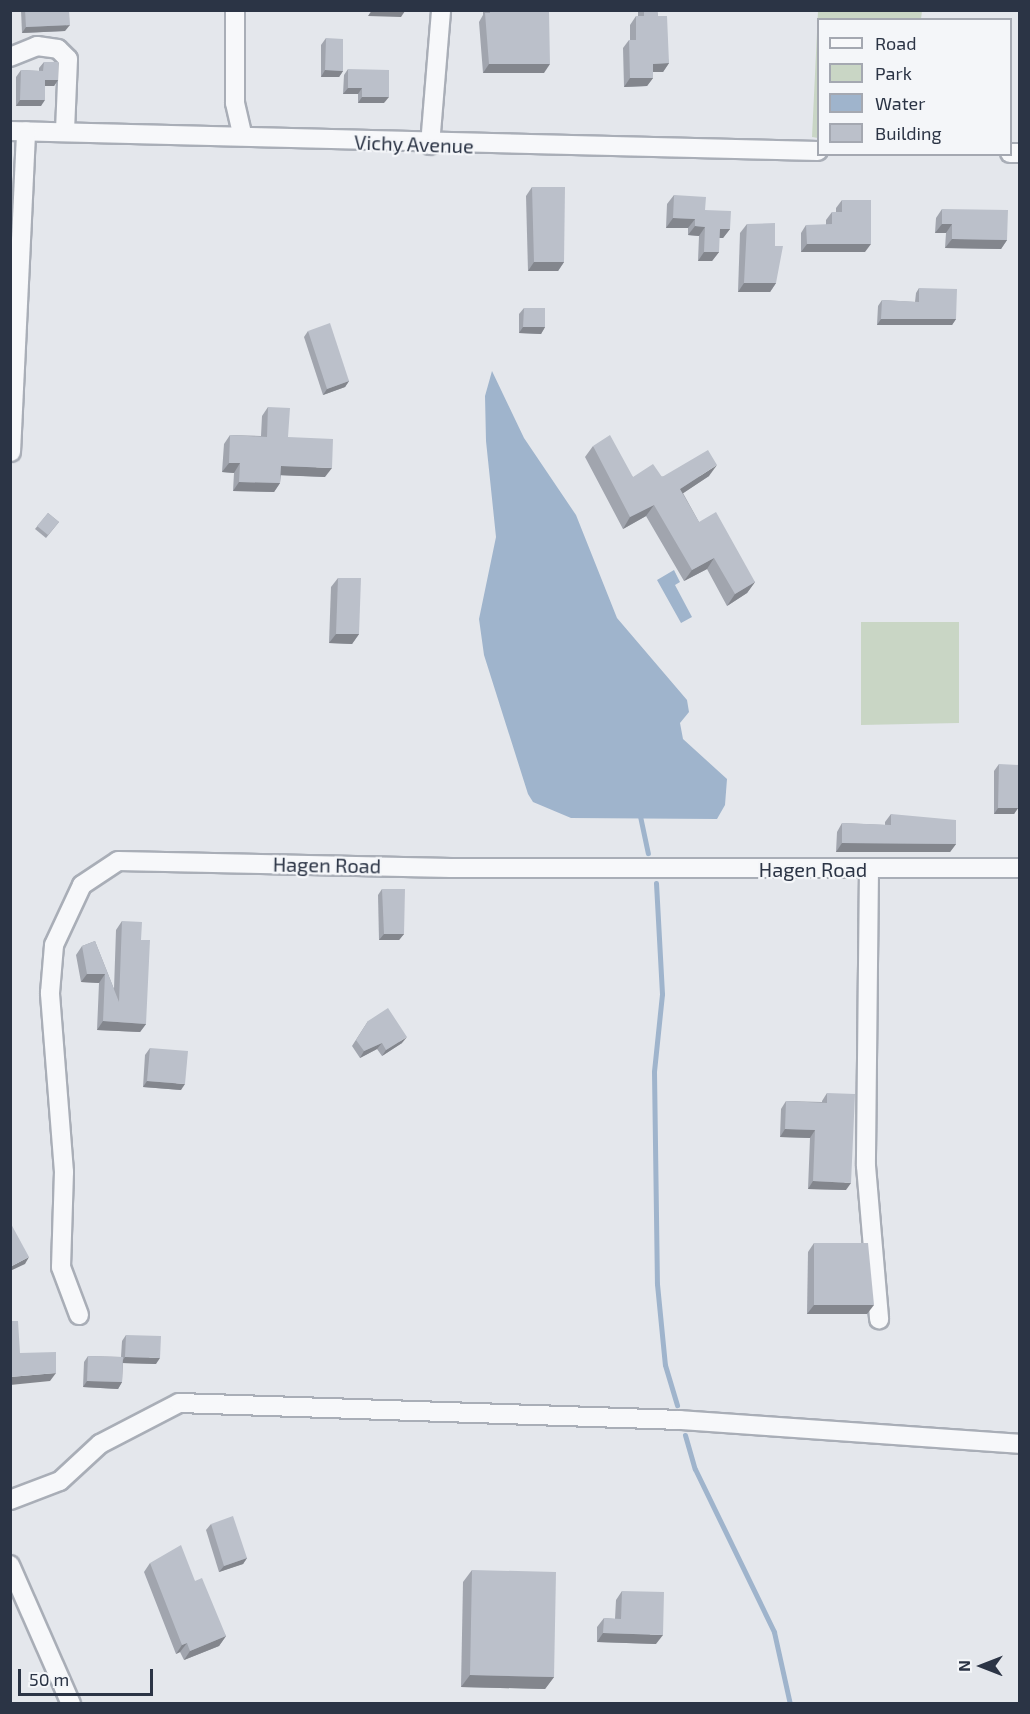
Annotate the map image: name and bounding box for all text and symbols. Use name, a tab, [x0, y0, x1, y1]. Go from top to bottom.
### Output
legend	[817, 18, 1012, 156]
text: Road	[875, 32, 916, 54]
text: Park	[875, 62, 912, 84]
text: Water	[875, 92, 925, 114]
text: Building	[875, 122, 942, 144]
street label: Vichy Avenue	[353, 130, 475, 158]
street label: Hagen Road	[273, 852, 381, 878]
street label: Hagen Road	[759, 857, 867, 881]
north arrow	[952, 1636, 1012, 1696]
scale bar	[21, 1657, 156, 1695]
text: N	[954, 1660, 973, 1672]
text: 50 m	[29, 1668, 69, 1690]

